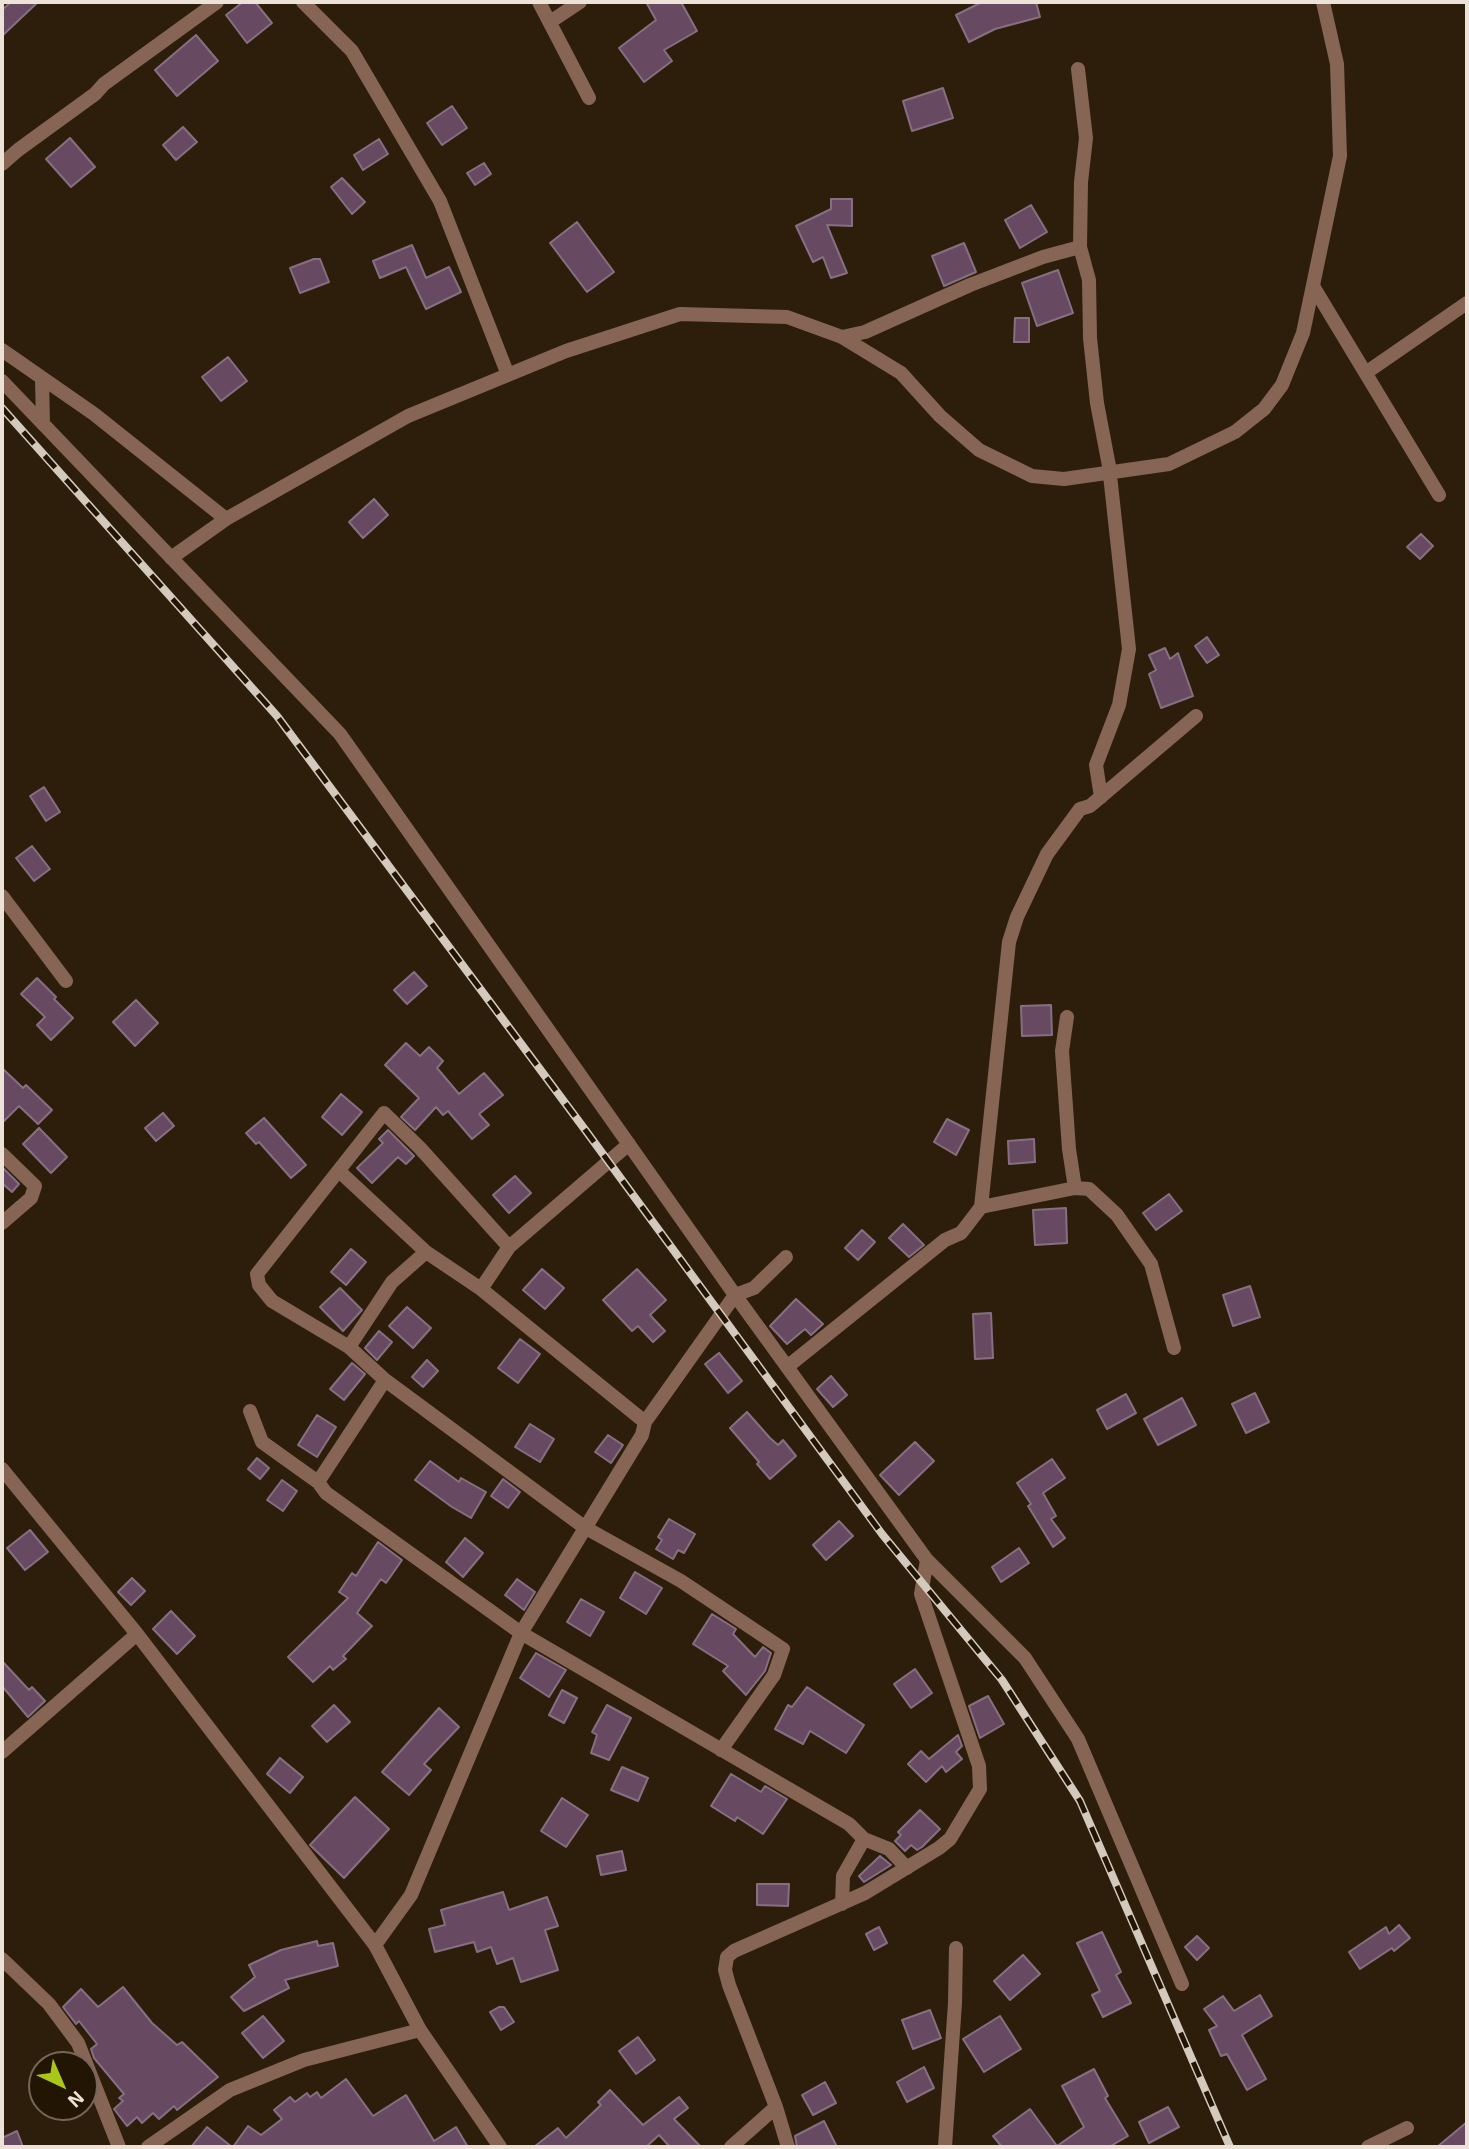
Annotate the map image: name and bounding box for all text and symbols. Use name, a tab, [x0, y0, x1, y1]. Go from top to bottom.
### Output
north arrow	[28, 2051, 98, 2121]
text: N	[64, 2087, 89, 2113]

